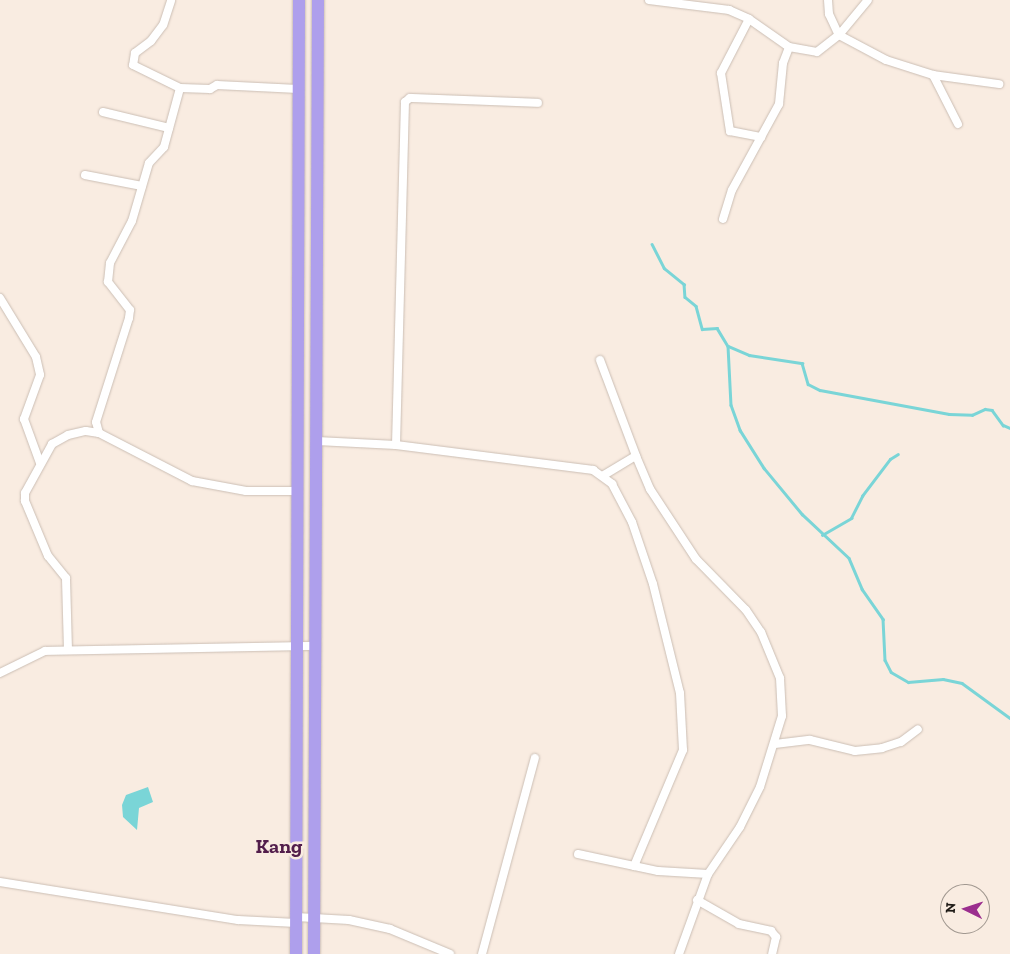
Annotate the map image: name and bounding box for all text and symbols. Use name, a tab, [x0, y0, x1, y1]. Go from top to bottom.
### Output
district label: Kang	[256, 834, 302, 858]
north arrow	[940, 884, 990, 934]
text: N	[942, 902, 959, 914]

